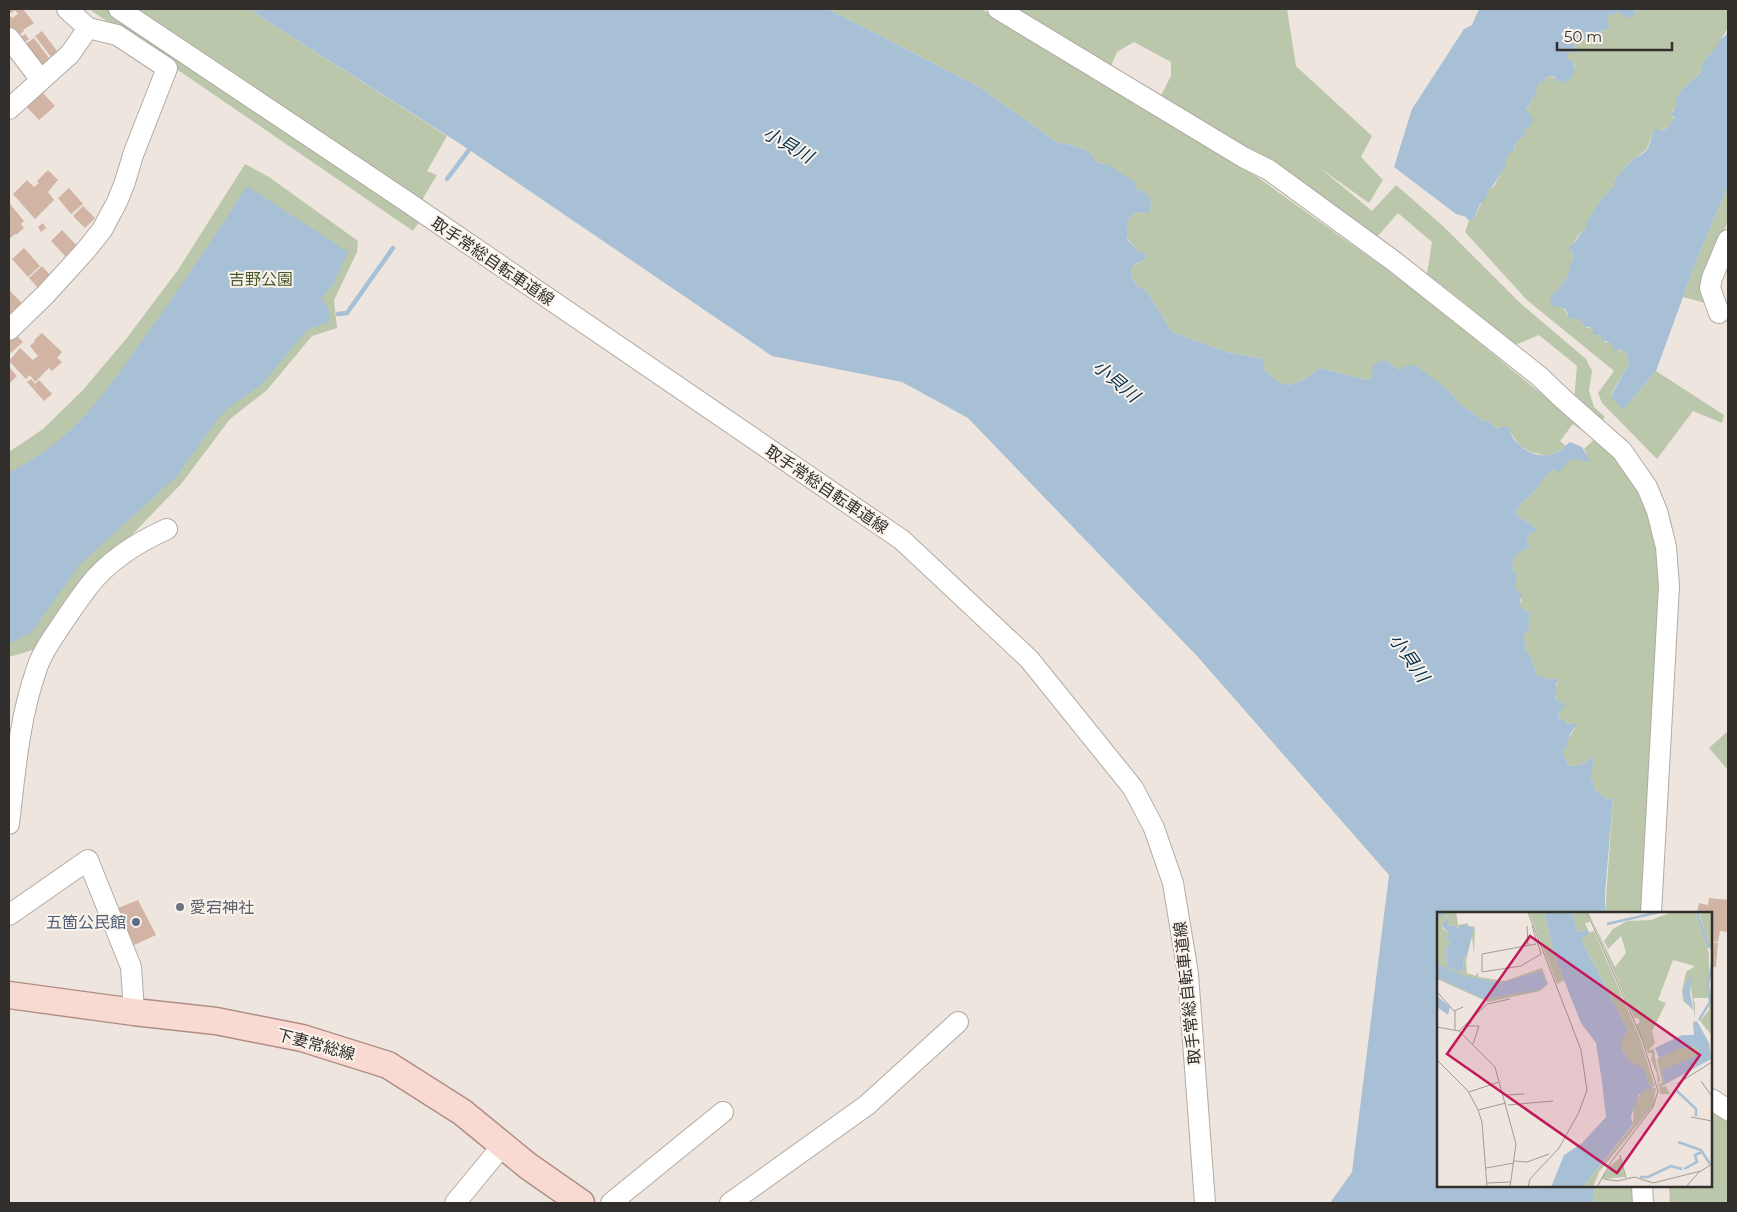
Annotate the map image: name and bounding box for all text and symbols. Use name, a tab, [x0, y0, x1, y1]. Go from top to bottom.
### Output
scale bar	[1557, 20, 1672, 52]
text: 50 m	[1564, 27, 1602, 46]
water label: 小貝川	[759, 122, 819, 169]
street label: 取手常総自転車道線	[428, 213, 558, 310]
park label: 吉野公園	[229, 270, 293, 289]
water label: 小貝川	[1088, 355, 1145, 408]
street label: 取手常総自転車道線	[762, 441, 892, 538]
water label: 小貝川	[1385, 630, 1435, 688]
place label: 愛宕神社	[190, 898, 254, 917]
marker: 愛宕神社	[174, 901, 186, 913]
inset map	[1437, 912, 1712, 1187]
place label: 五箇公民館	[46, 913, 126, 932]
marker: 五箇公民館	[130, 916, 142, 928]
street label: 取手常総自転車道線	[1171, 920, 1204, 1066]
street label: 下妻常総線	[275, 1025, 357, 1064]

